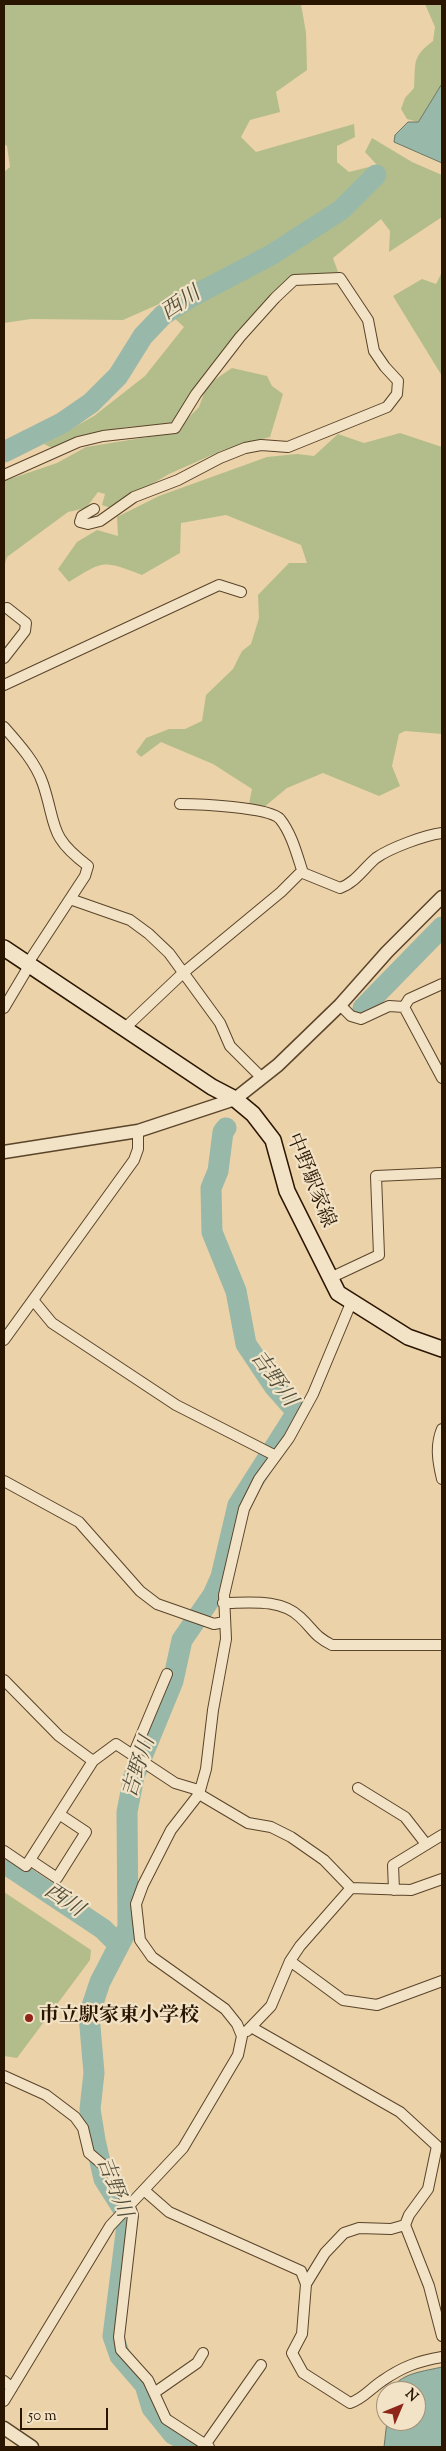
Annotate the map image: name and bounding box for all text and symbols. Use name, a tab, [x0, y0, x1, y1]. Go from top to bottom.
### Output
water label: 西川	[158, 283, 206, 327]
street label: 中野駅家線	[279, 1130, 339, 1232]
water label: 吉野川	[243, 1347, 301, 1413]
water label: 吉野川	[119, 1734, 163, 1802]
water label: 西川	[39, 1880, 87, 1924]
place label: 市立駅家東小学校	[39, 2006, 199, 2030]
marker: 市立駅家東小学校	[23, 2012, 35, 2024]
water label: 吉野川	[89, 2154, 135, 2222]
north arrow	[376, 2381, 426, 2431]
text: N	[400, 2385, 422, 2407]
scale bar	[22, 2398, 110, 2430]
text: 50 m	[28, 2406, 57, 2427]

